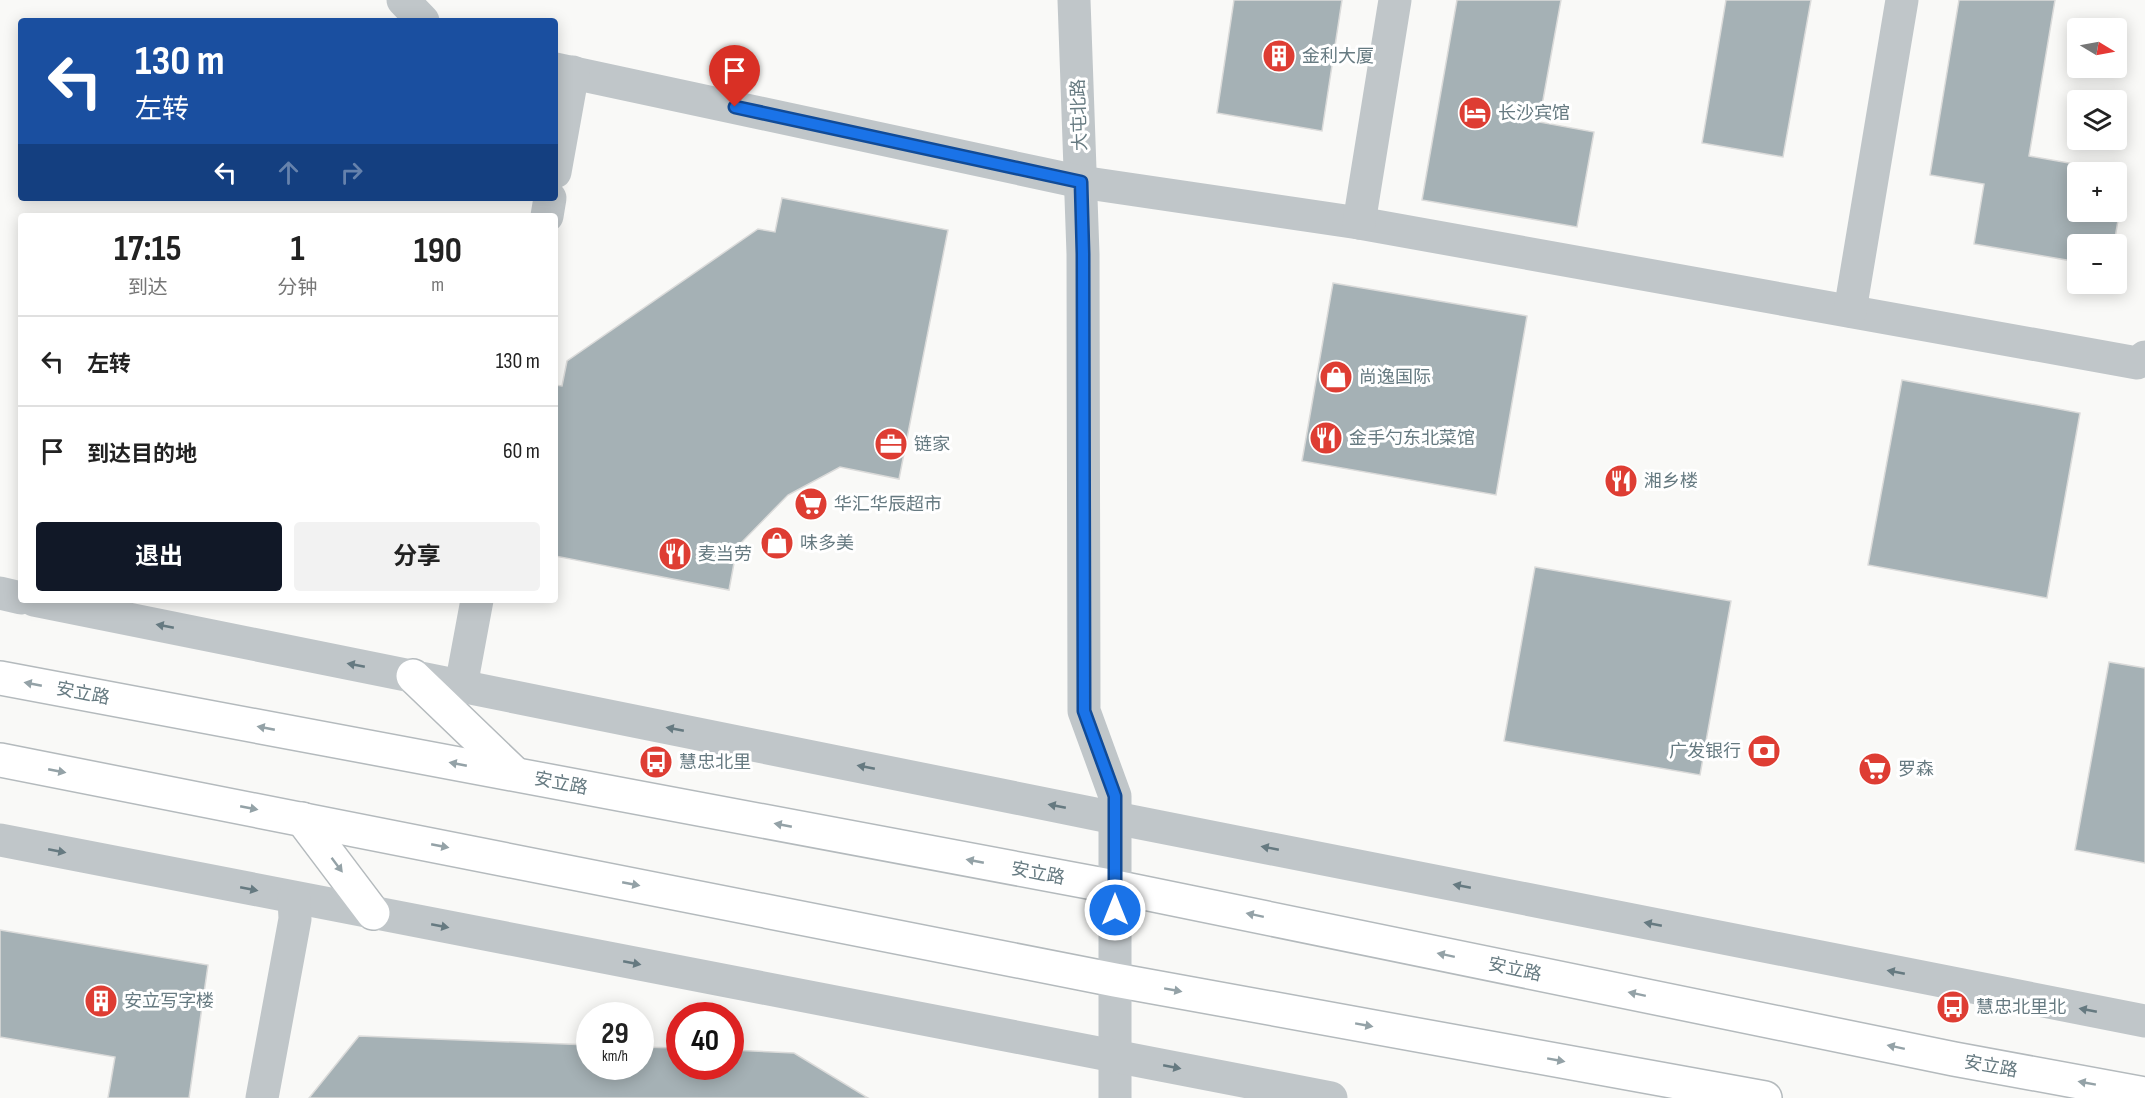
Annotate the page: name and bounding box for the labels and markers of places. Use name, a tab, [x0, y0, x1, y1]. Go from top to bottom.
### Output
building icon: 金利大厦	[1261, 38, 1297, 74]
pin	[709, 45, 760, 107]
place label: 金利大厦	[1302, 46, 1374, 67]
hotel icon: 长沙宾馆	[1457, 95, 1493, 131]
place label: 长沙宾馆	[1498, 103, 1570, 124]
shop icon: 尚逸国际	[1318, 359, 1354, 395]
place label: 尚逸国际	[1359, 367, 1431, 388]
restaurant icon: 金手勺东北菜馆	[1308, 420, 1344, 456]
office icon: 链家	[873, 426, 909, 462]
place label: 金手勺东北菜馆	[1349, 428, 1475, 449]
place label: 链家	[914, 434, 950, 455]
restaurant icon: 湘乡楼	[1603, 463, 1639, 499]
place label: 湘乡楼	[1644, 471, 1698, 492]
supermarket icon: 华汇华辰超市	[793, 486, 829, 522]
place label: 华汇华辰超市	[834, 494, 942, 515]
shop icon: 味多美	[759, 525, 795, 561]
place label: 味多美	[800, 533, 854, 554]
restaurant icon: 麦当劳	[657, 536, 693, 572]
place label: 麦当劳	[698, 544, 752, 565]
bank icon: 广发银行	[1746, 733, 1782, 769]
place label: 广发银行	[1669, 741, 1741, 762]
bus stop icon: 慧忠北里	[638, 744, 674, 780]
supermarket icon: 罗森	[1857, 751, 1893, 787]
place label: 慧忠北里	[679, 752, 751, 773]
place label: 罗森	[1898, 759, 1934, 780]
building icon: 安立写字楼	[83, 983, 119, 1019]
bus stop icon: 慧忠北里北	[1935, 989, 1971, 1025]
place label: 安立写字楼	[124, 991, 214, 1012]
place label: 慧忠北里北	[1976, 997, 2066, 1018]

